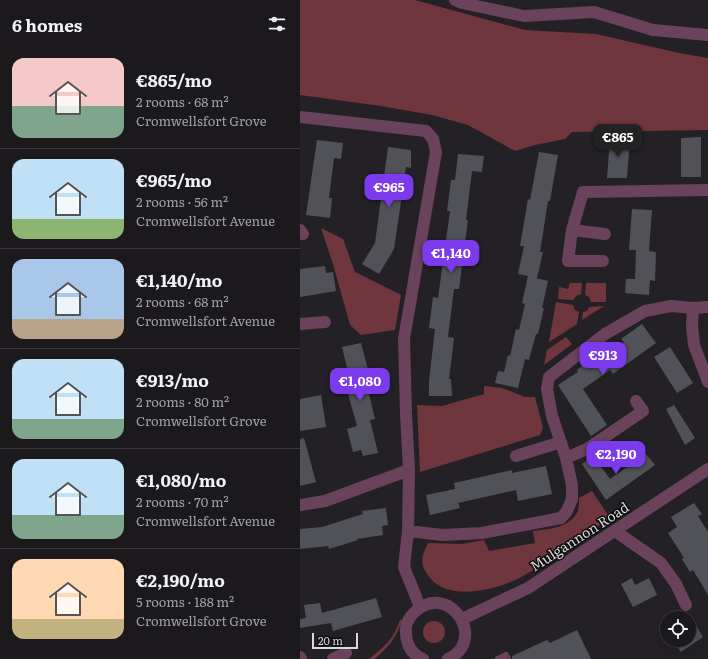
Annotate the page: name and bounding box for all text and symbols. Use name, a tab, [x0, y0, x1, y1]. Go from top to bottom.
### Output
text: 6 homes	[12, 12, 82, 37]
icon: filters	[266, 13, 288, 35]
text: €865/mo	[136, 67, 212, 92]
icon: home	[44, 74, 92, 122]
text: 2 rooms · 68 m²	[136, 92, 229, 111]
text: Cromwellsfort Grove	[136, 111, 267, 130]
pin: €865	[594, 124, 642, 158]
text: €865	[602, 127, 634, 146]
text: €965/mo	[136, 167, 212, 192]
pin: €965	[365, 174, 413, 208]
icon: home	[44, 175, 92, 223]
text: €965	[373, 177, 405, 196]
text: 2 rooms · 56 m²	[136, 192, 228, 211]
text: Cromwellsfort Avenue	[136, 211, 275, 230]
pin: €1,140	[418, 240, 484, 274]
text: €1,140	[431, 243, 471, 262]
text: €1,140/mo	[136, 267, 222, 292]
icon: home	[44, 275, 92, 323]
text: 2 rooms · 68 m²	[136, 292, 229, 311]
text: Cromwellsfort Avenue	[136, 311, 275, 330]
pin: €913	[579, 342, 627, 376]
text: €913	[588, 345, 618, 364]
text: €913/mo	[136, 367, 209, 392]
pin: €1,080	[327, 368, 393, 402]
text: €1,080	[339, 371, 381, 390]
icon: home	[44, 375, 92, 423]
text: 2 rooms · 80 m²	[136, 392, 229, 411]
text: Cromwellsfort Grove	[136, 411, 267, 430]
pin: €2,190	[583, 441, 649, 475]
text: €2,190	[595, 444, 637, 463]
text: €1,080/mo	[136, 467, 226, 492]
icon: home	[44, 475, 92, 523]
text: 2 rooms · 70 m²	[136, 492, 229, 511]
street label: Mulgannon Road	[526, 496, 633, 576]
text: Cromwellsfort Avenue	[136, 511, 275, 530]
text: €2,190/mo	[136, 567, 225, 592]
icon: home	[44, 575, 92, 623]
text: 5 rooms · 188 m²	[136, 592, 234, 611]
text: Cromwellsfort Grove	[136, 611, 267, 630]
map controls	[660, 611, 696, 647]
button: locate	[660, 611, 696, 647]
scale bar	[312, 631, 358, 650]
text: 20 m	[318, 632, 343, 648]

